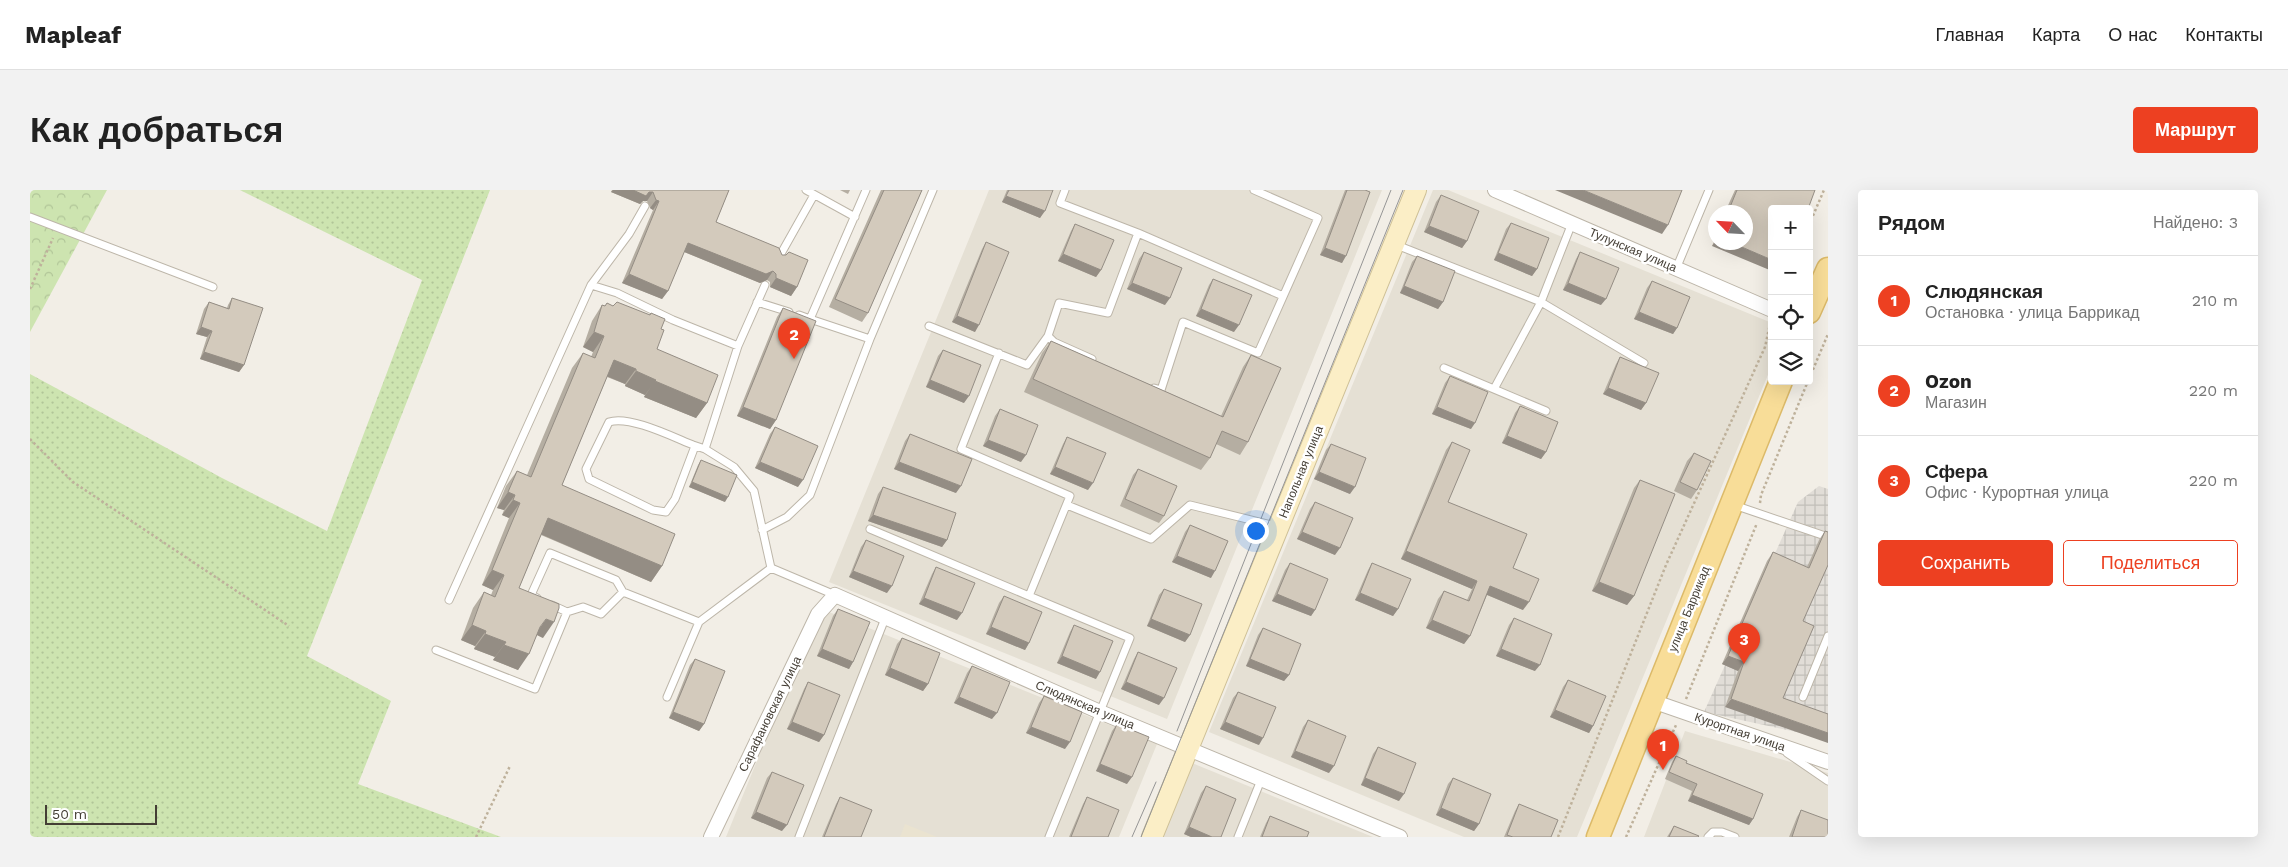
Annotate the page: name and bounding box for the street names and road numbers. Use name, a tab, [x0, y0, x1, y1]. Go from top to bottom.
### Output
street label: Тулунская улица	[1587, 225, 1679, 275]
street label: Напольная улица	[1276, 423, 1326, 520]
street label: улица Баррикад	[1665, 564, 1713, 654]
street label: Сарафановская улица	[736, 654, 804, 774]
street label: Слюдянская улица	[1033, 678, 1137, 732]
street label: Курортная улица	[1693, 710, 1787, 754]

